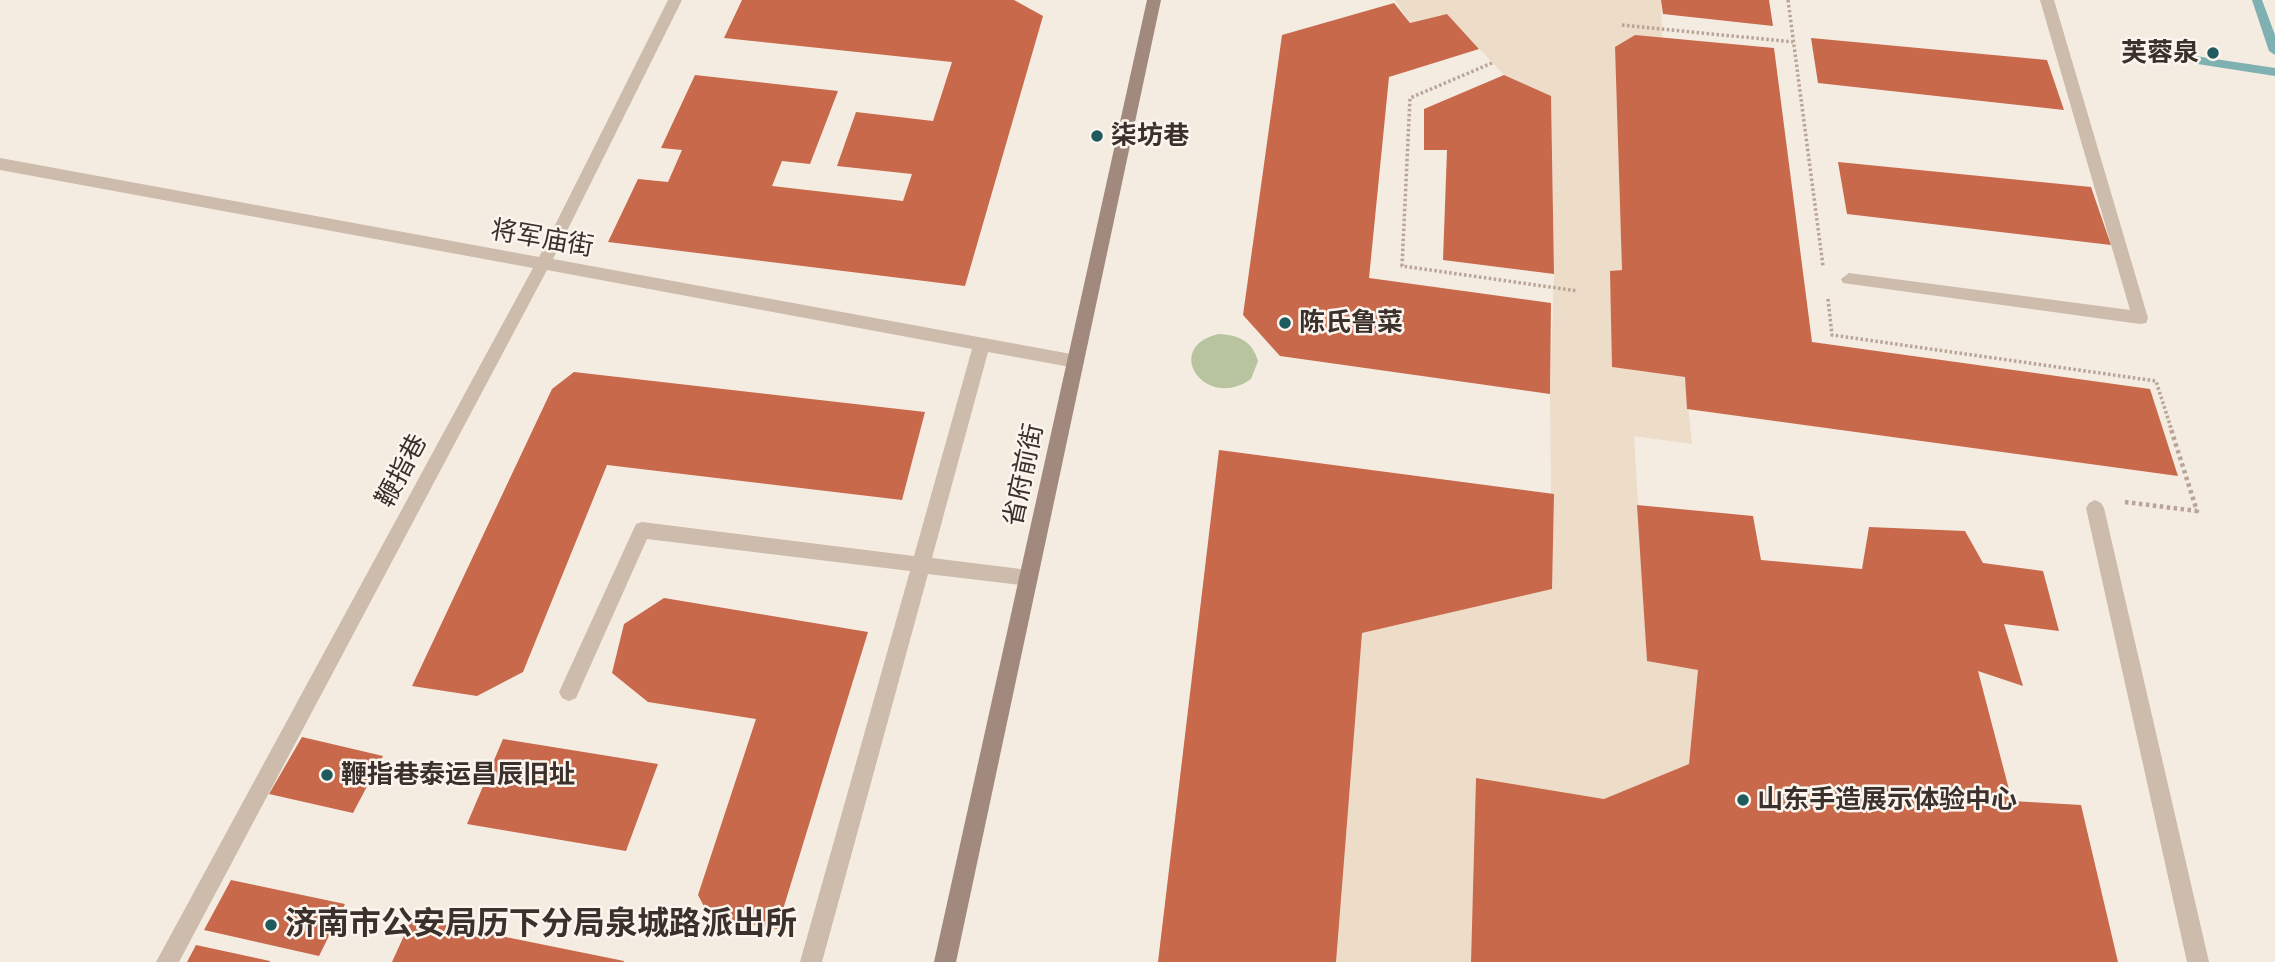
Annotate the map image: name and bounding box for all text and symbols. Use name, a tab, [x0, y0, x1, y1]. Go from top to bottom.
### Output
place label: 芙蓉泉	[2121, 37, 2199, 69]
marker: 芙蓉泉	[2205, 45, 2221, 61]
place label: 柒坊巷	[1111, 120, 1189, 152]
marker: 柒坊巷	[1089, 128, 1105, 144]
street label: 将军庙街	[488, 215, 596, 263]
place label: 陈氏鲁菜	[1299, 307, 1403, 339]
marker: 陈氏鲁菜	[1277, 315, 1293, 331]
street label: 省府前街	[998, 421, 1050, 529]
street label: 鞭指巷	[370, 429, 434, 513]
place label: 鞭指巷泰运昌辰旧址	[341, 759, 575, 791]
marker: 鞭指巷泰运昌辰旧址	[319, 767, 335, 783]
place label: 山东手造展示体验中心	[1757, 784, 2017, 816]
marker: 山东手造展示体验中心	[1735, 792, 1751, 808]
place label: 济南市公安局历下分局泉城路派出所	[285, 906, 797, 944]
marker: 济南市公安局历下分局泉城路派出所	[263, 917, 279, 933]

